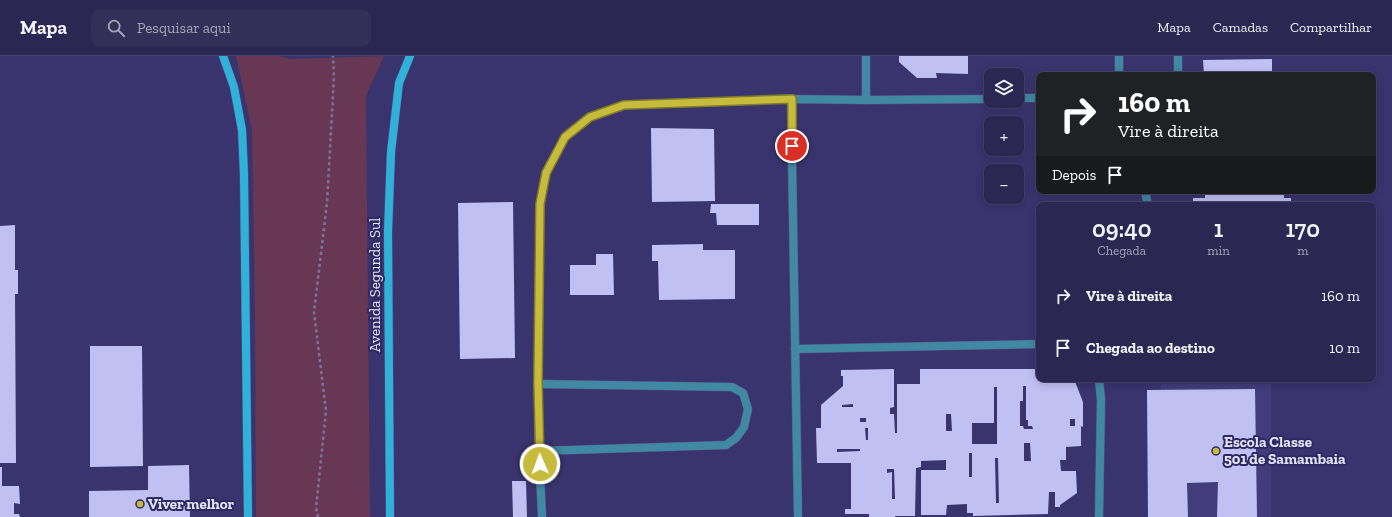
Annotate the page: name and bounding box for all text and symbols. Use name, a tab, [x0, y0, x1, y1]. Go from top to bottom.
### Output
search box	[91, 10, 371, 46]
text: Mapa	[20, 16, 67, 39]
icon: search	[105, 17, 127, 39]
text: Pesquisar aqui	[137, 19, 231, 37]
text: Mapa	[1157, 19, 1191, 36]
text: Camadas	[1213, 19, 1268, 36]
text: Compartilhar	[1290, 19, 1372, 36]
map controls	[984, 68, 1024, 204]
button: layers	[984, 68, 1024, 108]
text: 160 m	[1118, 86, 1190, 119]
icon: right	[1052, 88, 1104, 140]
button: +	[984, 116, 1024, 156]
text: Vire à direita	[1118, 120, 1219, 142]
pin	[775, 129, 809, 163]
icon: arrive	[781, 135, 803, 157]
button: −	[984, 164, 1024, 204]
icon: arrive	[1104, 164, 1126, 186]
text: Depois	[1052, 166, 1096, 184]
text: 09:40	[1092, 214, 1151, 243]
text: 1	[1214, 214, 1223, 243]
text: 170	[1286, 214, 1320, 243]
street label: Avenida Segunda Sul	[366, 218, 384, 352]
text: Chegada	[1097, 243, 1146, 258]
text: min	[1207, 243, 1230, 258]
text: m	[1297, 243, 1308, 258]
icon: right	[1052, 285, 1074, 307]
text: Vire à direita	[1086, 287, 1172, 305]
text: 160 m	[1321, 287, 1360, 305]
icon: arrive	[1052, 337, 1074, 359]
text: Chegada ao destino	[1086, 339, 1215, 357]
text: 10 m	[1329, 339, 1360, 357]
place label: Escola Classe 501 de Samambaia	[1224, 433, 1346, 468]
position arrow	[519, 443, 561, 485]
marker: Escola Classe 501 de Samambaia	[1211, 446, 1221, 456]
place label: Viver melhor	[148, 495, 234, 513]
marker: Viver melhor	[135, 499, 145, 509]

